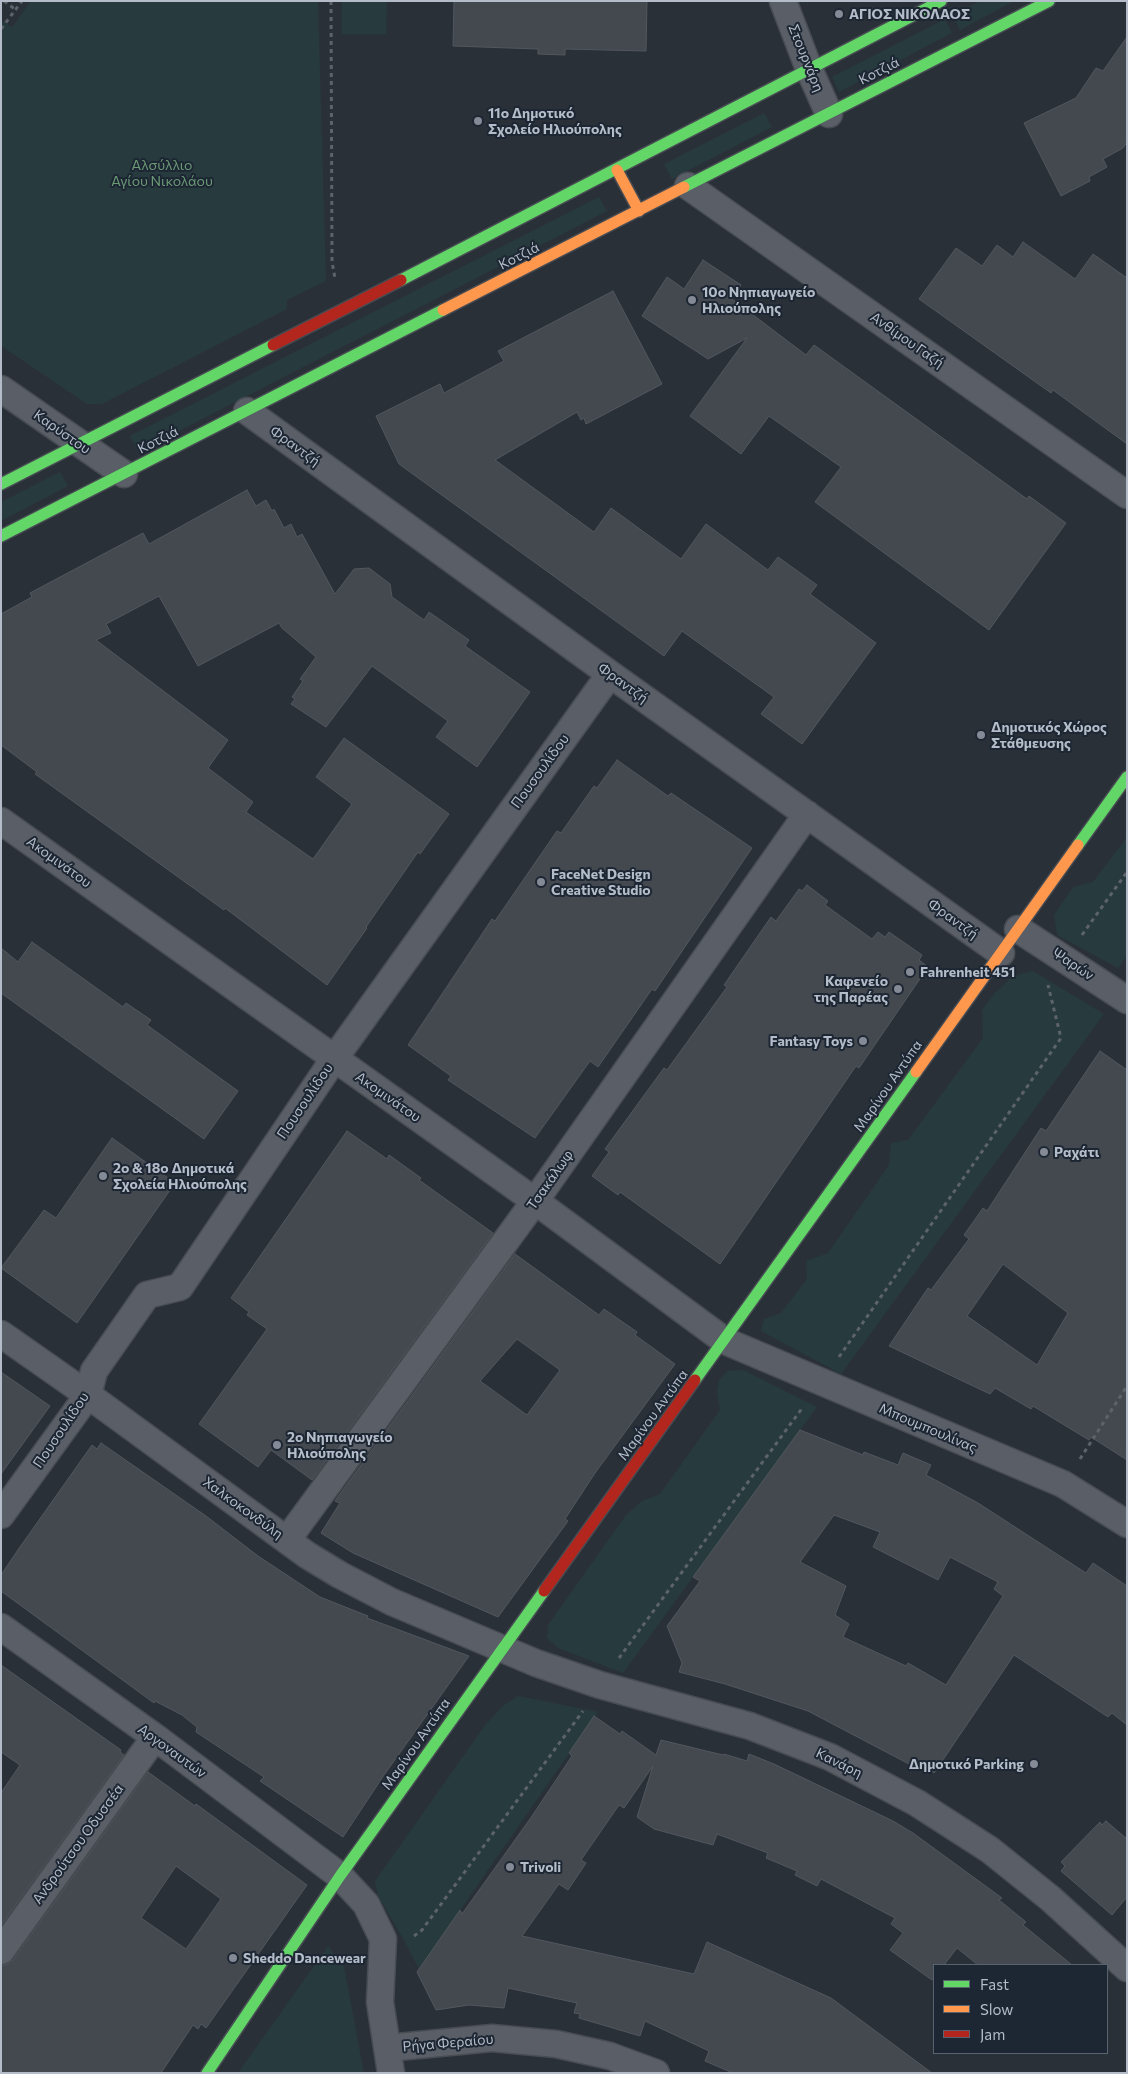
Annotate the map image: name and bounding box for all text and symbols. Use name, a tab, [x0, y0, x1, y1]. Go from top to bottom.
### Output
place label: ΑΓΙΟΣ ΝΙΚΟΛΑΟΣ	[849, 6, 970, 22]
marker: ΑΓΙΟΣ ΝΙΚΟΛΑΟΣ	[833, 8, 845, 20]
street label: Στουρνάρη	[785, 22, 827, 94]
street label: Κοτζιά	[856, 54, 902, 88]
place label: 11ο Δημοτικό Σχολείο Ηλιούπολης	[488, 105, 622, 138]
marker: 11ο Δημοτικό Σχολείο Ηλιούπολης	[472, 115, 484, 127]
park label: Αλσύλλιο Αγίου Νικολάου	[111, 157, 213, 190]
street label: Κοτζιά	[496, 239, 542, 273]
place label: 10ο Νηπιαγωγείο Ηλιούπολης	[702, 284, 815, 316]
marker: 10ο Νηπιαγωγείο Ηλιούπολης	[686, 294, 698, 306]
street label: Ανθίμου Γαζή	[867, 309, 947, 371]
street label: Καρύστου	[30, 406, 94, 458]
street label: Φραντζή	[267, 422, 323, 470]
street label: Κοτζιά	[135, 423, 181, 457]
street label: Φραντζή	[595, 659, 651, 707]
place label: Δημοτικός Χώρος Στάθμευσης	[991, 719, 1107, 752]
marker: Δημοτικός Χώρος Στάθμευσης	[975, 729, 987, 741]
street label: Πουσουλίδου	[507, 731, 573, 811]
street label: Ακομινάτου	[23, 833, 95, 891]
place label: FaceNet Design Creative Studio	[551, 866, 651, 899]
marker: FaceNet Design Creative Studio	[535, 876, 547, 888]
street label: Φραντζή	[925, 895, 981, 943]
street label: Ψαρών	[1049, 944, 1097, 984]
place label: Fahrenheit 451	[920, 964, 1015, 980]
marker: Fahrenheit 451	[904, 966, 916, 978]
place label: Καφενείο της Παρέας	[814, 973, 888, 1006]
marker: Καφενείο της Παρέας	[892, 983, 904, 995]
place label: Fantasy Toys	[770, 1033, 853, 1049]
marker: Fantasy Toys	[857, 1035, 869, 1047]
street label: Μαρίνου Αντύπα	[850, 1037, 926, 1135]
street label: Πουσουλίδου	[274, 1060, 336, 1142]
street label: Ακομινάτου	[352, 1068, 424, 1126]
place label: Ραχάτι	[1054, 1144, 1099, 1160]
marker: Ραχάτι	[1038, 1146, 1050, 1158]
street label: Τσακάλωφ	[523, 1147, 577, 1213]
place label: 2ο & 18ο Δημοτικά Σχολεία Ηλιούπολης	[113, 1160, 247, 1192]
marker: 2ο & 18ο Δημοτικά Σχολεία Ηλιούπολης	[97, 1170, 109, 1182]
street label: Μαρίνου Αντύπα	[614, 1366, 692, 1464]
street label: Πουσουλίδου	[30, 1389, 92, 1471]
street label: Μπουμπουλίνας	[877, 1400, 979, 1456]
place label: 2ο Νηπιαγωγείο Ηλιούπολης	[287, 1429, 393, 1461]
marker: 2ο Νηπιαγωγείο Ηλιούπολης	[271, 1439, 283, 1451]
street label: Χαλκοκονδύλη	[200, 1473, 286, 1543]
street label: Μαρίνου Αντύπα	[378, 1695, 454, 1793]
street label: Αργοναυτών	[135, 1721, 209, 1781]
street label: Κανάρη	[813, 1745, 865, 1781]
place label: Δημοτικό Parking	[909, 1756, 1024, 1772]
marker: Δημοτικό Parking	[1028, 1758, 1040, 1770]
street label: Ανδρούτσου Οδυσσέα	[29, 1781, 127, 1907]
place label: Trivoli	[520, 1859, 561, 1875]
marker: Trivoli	[504, 1861, 516, 1873]
place label: Sheddo Dancewear	[243, 1950, 366, 1966]
marker: Sheddo Dancewear	[227, 1952, 239, 1964]
legend	[933, 1964, 1108, 2054]
text: Fast	[980, 1975, 1009, 1993]
text: Slow	[980, 2000, 1013, 2018]
text: Jam	[980, 2025, 1005, 2043]
street label: Ρήγα Φεραίου	[402, 2031, 494, 2055]

